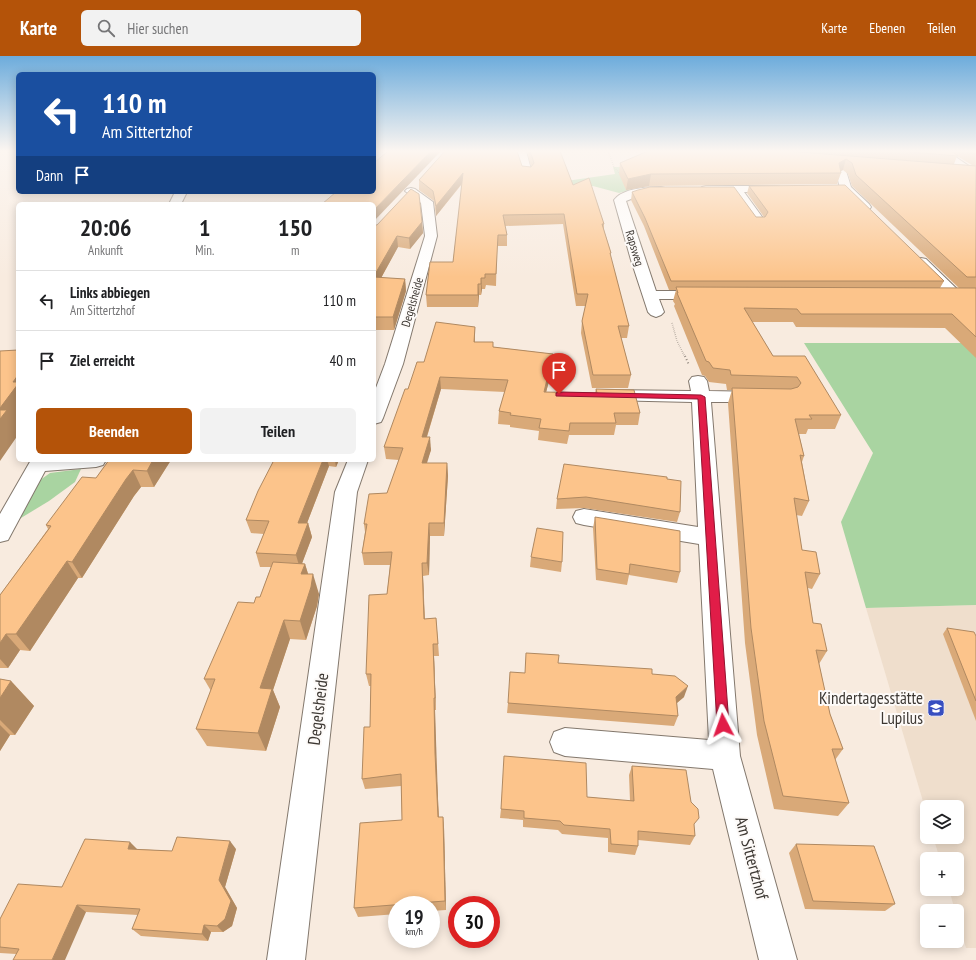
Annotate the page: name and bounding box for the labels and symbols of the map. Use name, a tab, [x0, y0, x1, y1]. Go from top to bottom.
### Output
street label: Rapsweg	[622, 228, 648, 268]
street label: Degelsheide	[398, 275, 426, 329]
pin	[542, 353, 576, 394]
street label: Degelsheide	[303, 672, 333, 746]
place label: Kindertagesstätte Lupilus	[819, 687, 923, 729]
school or university icon: Kindertagesstätte Lupilus	[926, 698, 946, 718]
position arrow	[702, 704, 744, 746]
street label: Am Sittertzhof	[730, 814, 774, 902]
speed limit sign: 30	[448, 896, 500, 948]

